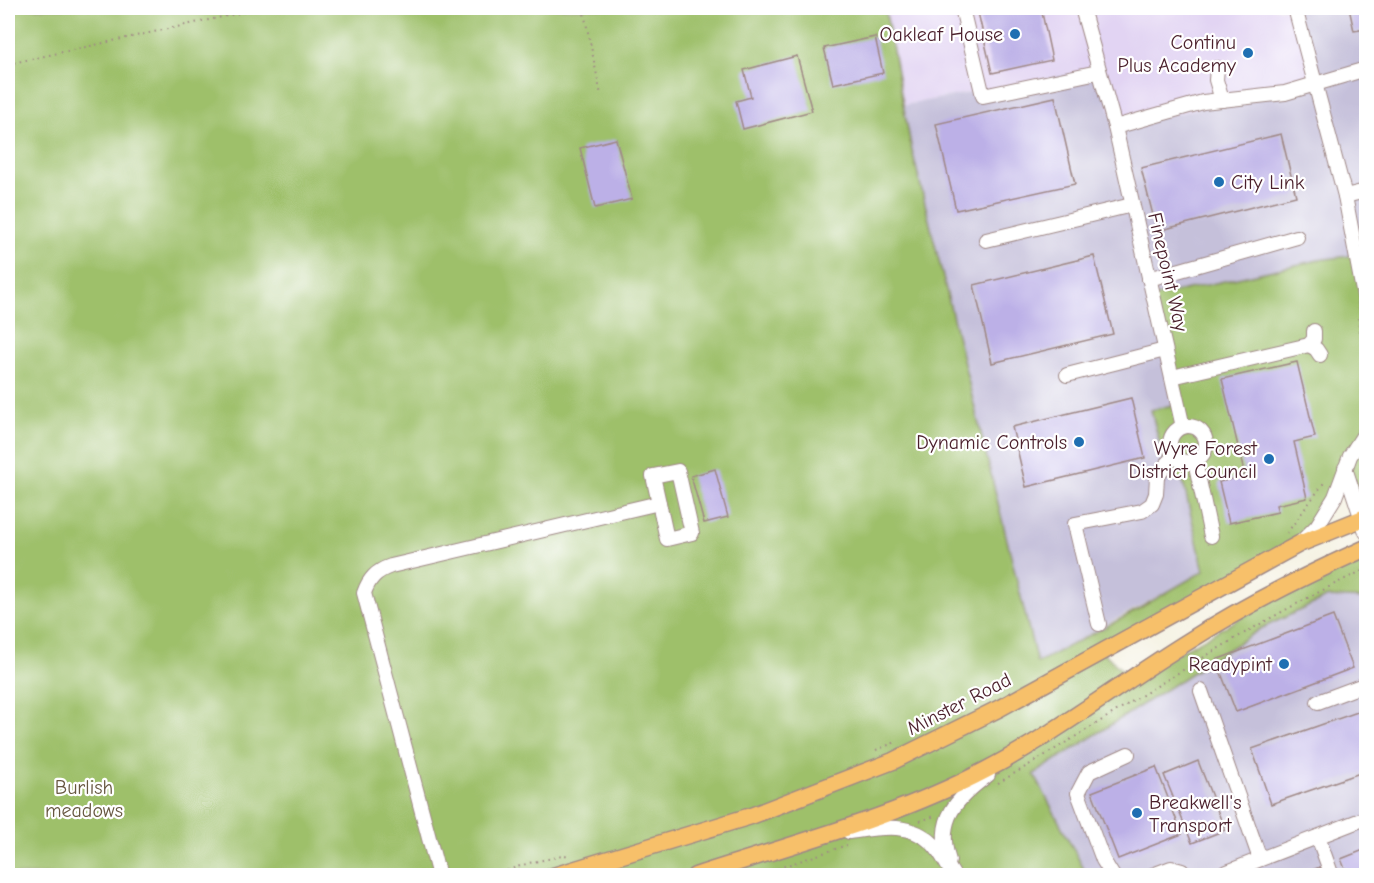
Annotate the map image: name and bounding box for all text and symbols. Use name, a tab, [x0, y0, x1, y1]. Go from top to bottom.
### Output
place label: Oakleaf House	[880, 23, 1003, 46]
marker: Oakleaf House	[1008, 27, 1022, 41]
place label: Continu Plus Academy	[1118, 31, 1236, 77]
marker: Continu Plus Academy	[1241, 46, 1255, 60]
place label: City Link	[1231, 171, 1305, 194]
marker: City Link	[1212, 175, 1226, 189]
street label: Finepoint Way	[1143, 210, 1193, 334]
place label: Dynamic Controls	[916, 431, 1067, 454]
marker: Dynamic Controls	[1072, 435, 1086, 449]
place label: Wyre Forest District Council	[1129, 437, 1258, 483]
marker: Wyre Forest District Council	[1262, 452, 1276, 466]
place label: Readypint	[1189, 653, 1273, 676]
marker: Readypint	[1277, 657, 1291, 671]
street label: Minster Road	[903, 668, 1015, 740]
park label: Burlish meadows	[45, 776, 123, 822]
place label: Breakwell's Transport	[1149, 791, 1242, 837]
marker: Breakwell's Transport	[1130, 806, 1144, 820]

